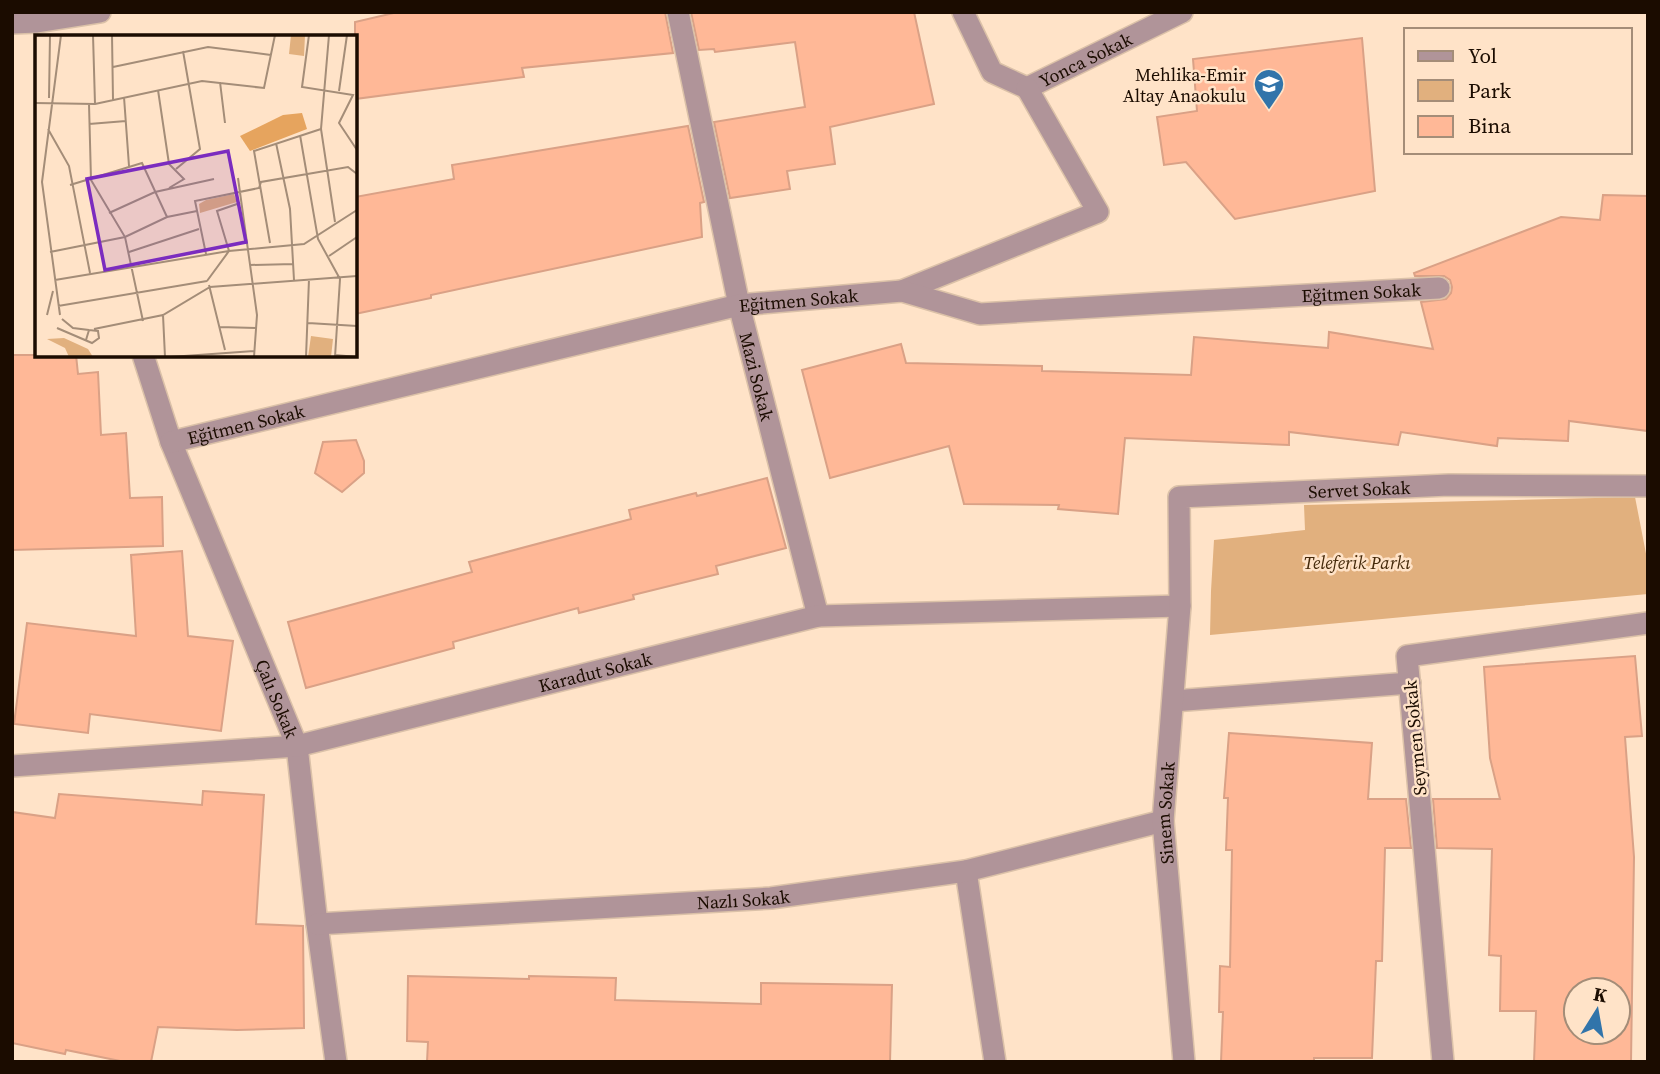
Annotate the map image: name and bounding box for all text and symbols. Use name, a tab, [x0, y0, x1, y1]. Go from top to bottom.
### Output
street label: Yonca Sokak	[1035, 26, 1136, 93]
legend	[1404, 28, 1632, 154]
inset map	[35, 35, 357, 357]
text: Yol	[1468, 41, 1497, 70]
place label: Mehlika-Emir Altay Anaokulu	[1123, 62, 1246, 108]
school or university icon: Mehlika-Emir Altay Anaokulu	[1252, 67, 1286, 111]
text: Park	[1468, 76, 1512, 105]
text: Bina	[1468, 111, 1511, 140]
street label: Eğitmen Sokak	[1301, 276, 1422, 308]
street label: Eğitmen Sokak	[738, 282, 859, 317]
street label: Mazi Sokak	[734, 329, 780, 424]
street label: Eğitmen Sokak	[185, 398, 307, 450]
street label: Servet Sokak	[1308, 474, 1411, 504]
park label: Teleferik Parkı	[1303, 550, 1411, 575]
street label: Karadut Sokak	[536, 645, 655, 698]
street label: Çalı Sokak	[250, 655, 305, 742]
street label: Seymen Sokak	[1397, 679, 1432, 797]
street label: Sinem Sokak	[1150, 761, 1180, 865]
street label: Nazlı Sokak	[696, 883, 792, 915]
north arrow	[1562, 976, 1632, 1046]
text: K	[1591, 980, 1610, 1008]

